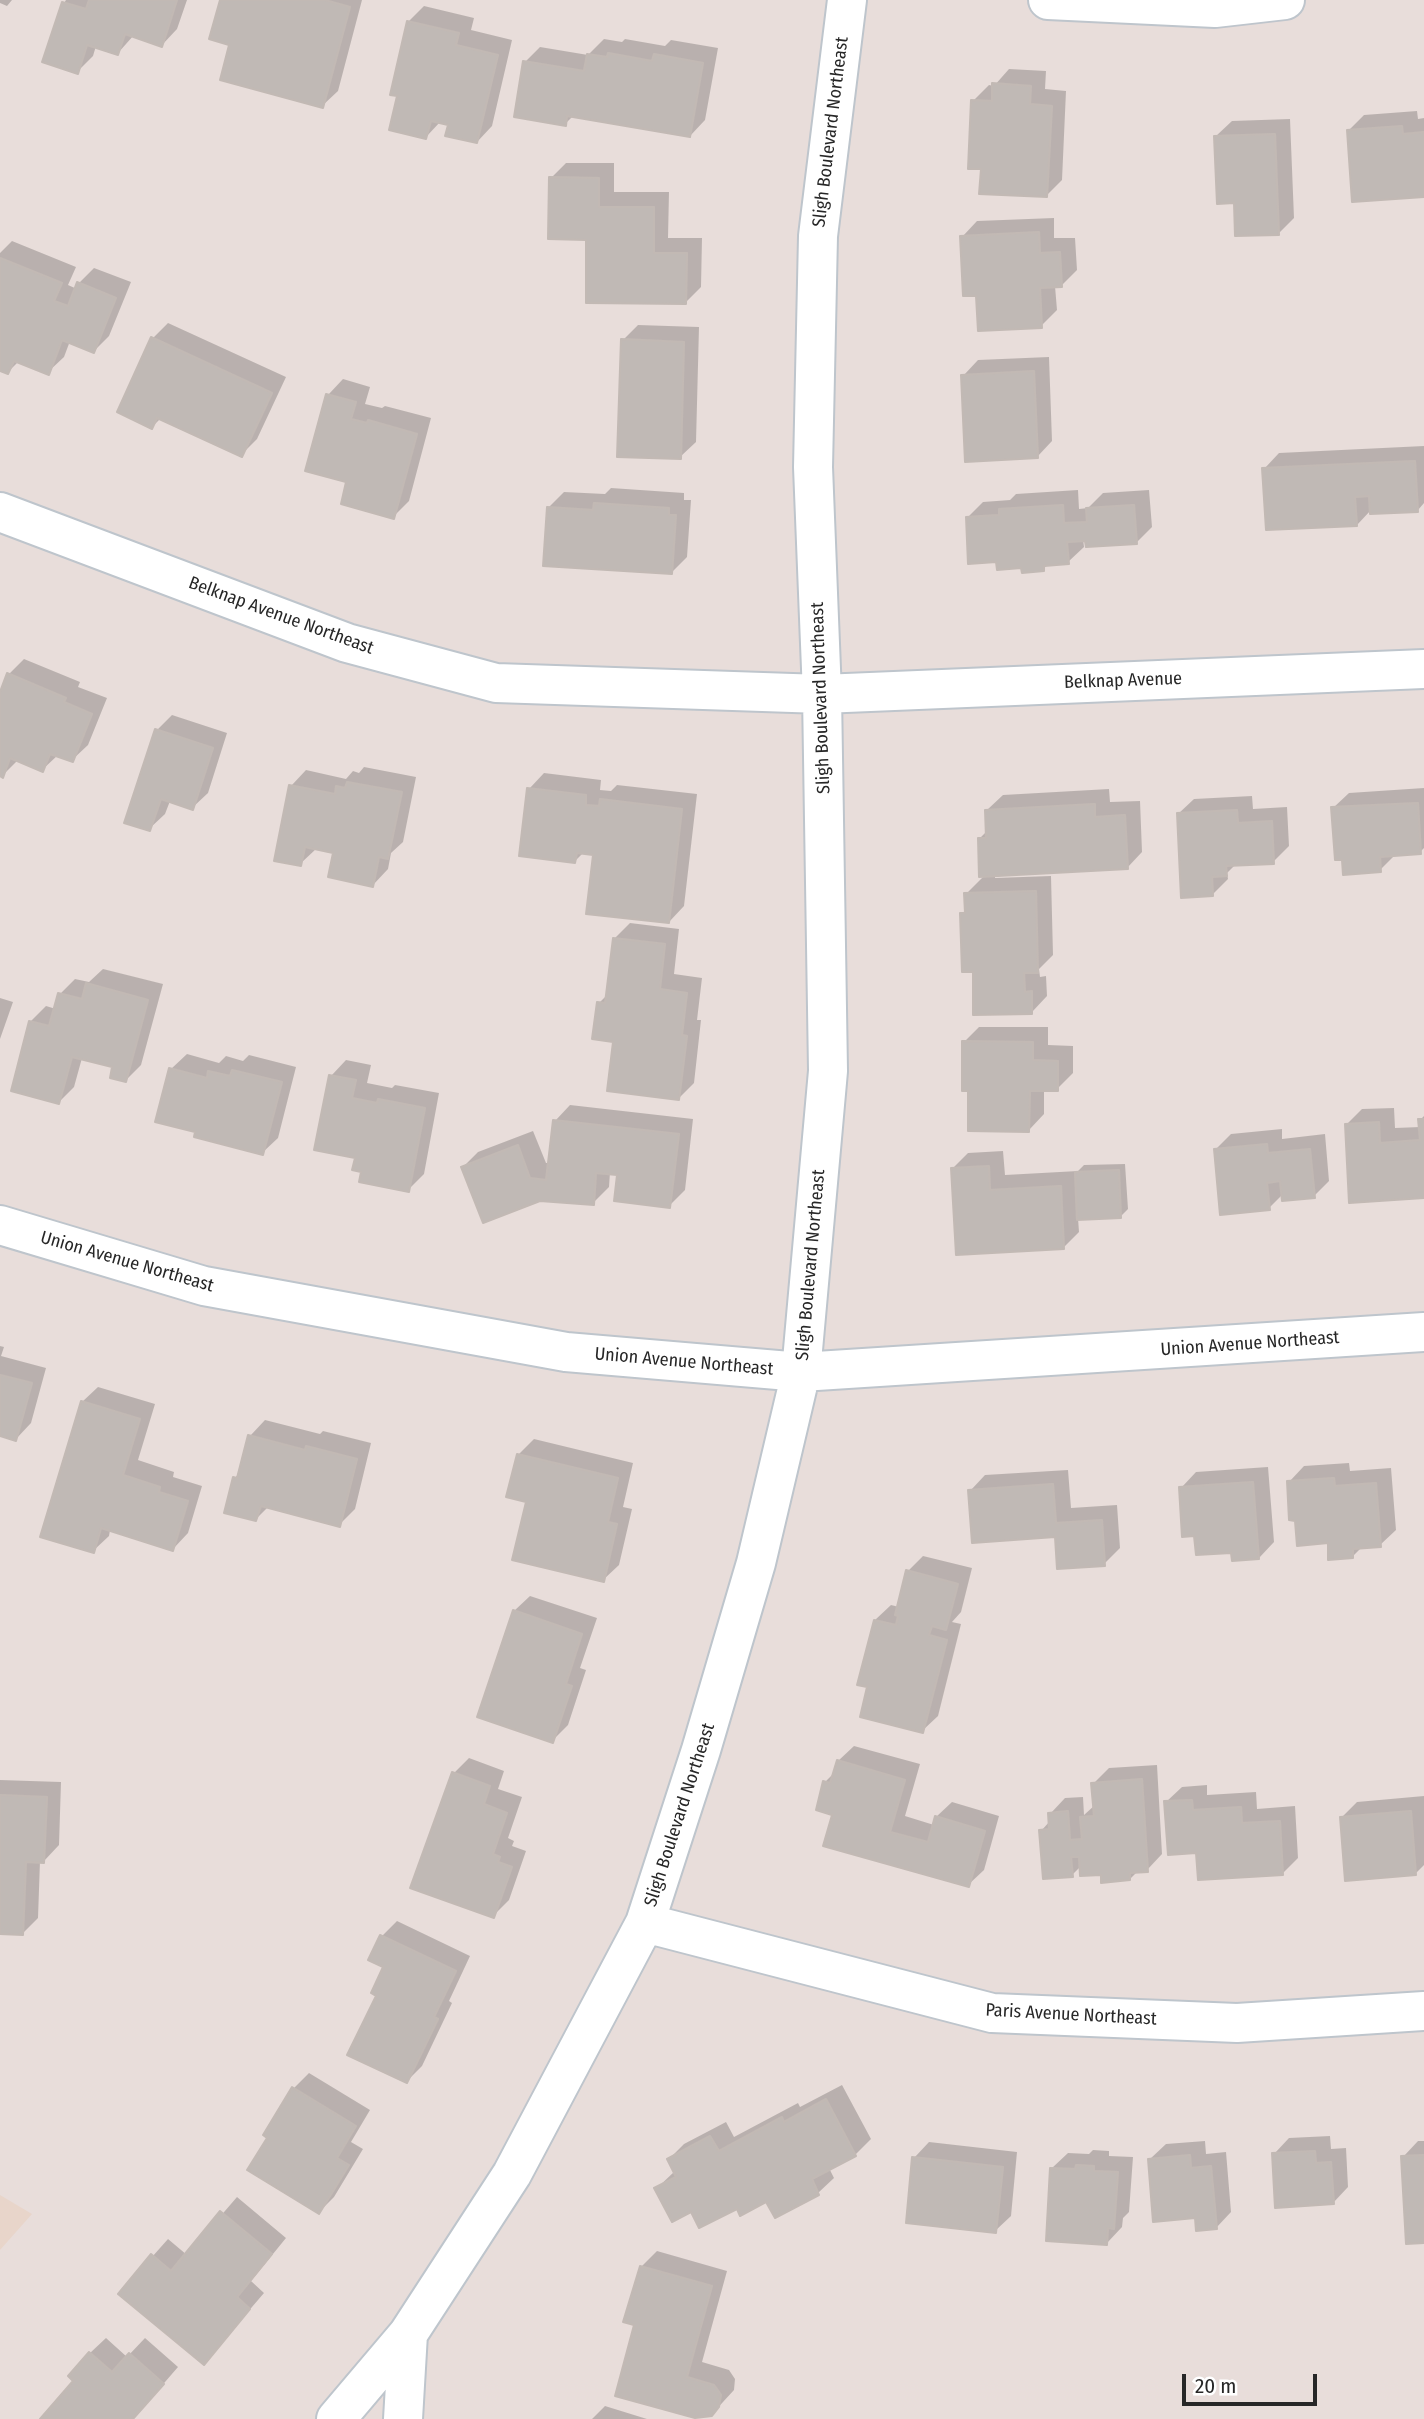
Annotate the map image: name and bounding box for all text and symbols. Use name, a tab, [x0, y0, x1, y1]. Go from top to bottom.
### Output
street label: Sligh Boulevard Northeast	[809, 35, 853, 229]
street label: Belknap Avenue Northeast	[186, 572, 376, 660]
street label: Sligh Boulevard Northeast	[807, 602, 835, 794]
street label: Belknap Avenue	[1064, 668, 1182, 694]
street label: Sligh Boulevard Northeast	[792, 1168, 830, 1362]
street label: Union Avenue Northeast	[38, 1227, 216, 1297]
street label: Union Avenue Northeast	[1160, 1327, 1340, 1361]
street label: Union Avenue Northeast	[594, 1343, 774, 1381]
street label: Sligh Boulevard Northeast	[640, 1720, 720, 1910]
street label: Paris Avenue Northeast	[985, 2000, 1157, 2030]
scale bar	[1186, 2360, 1321, 2404]
text: 20 m	[1195, 2373, 1236, 2399]

